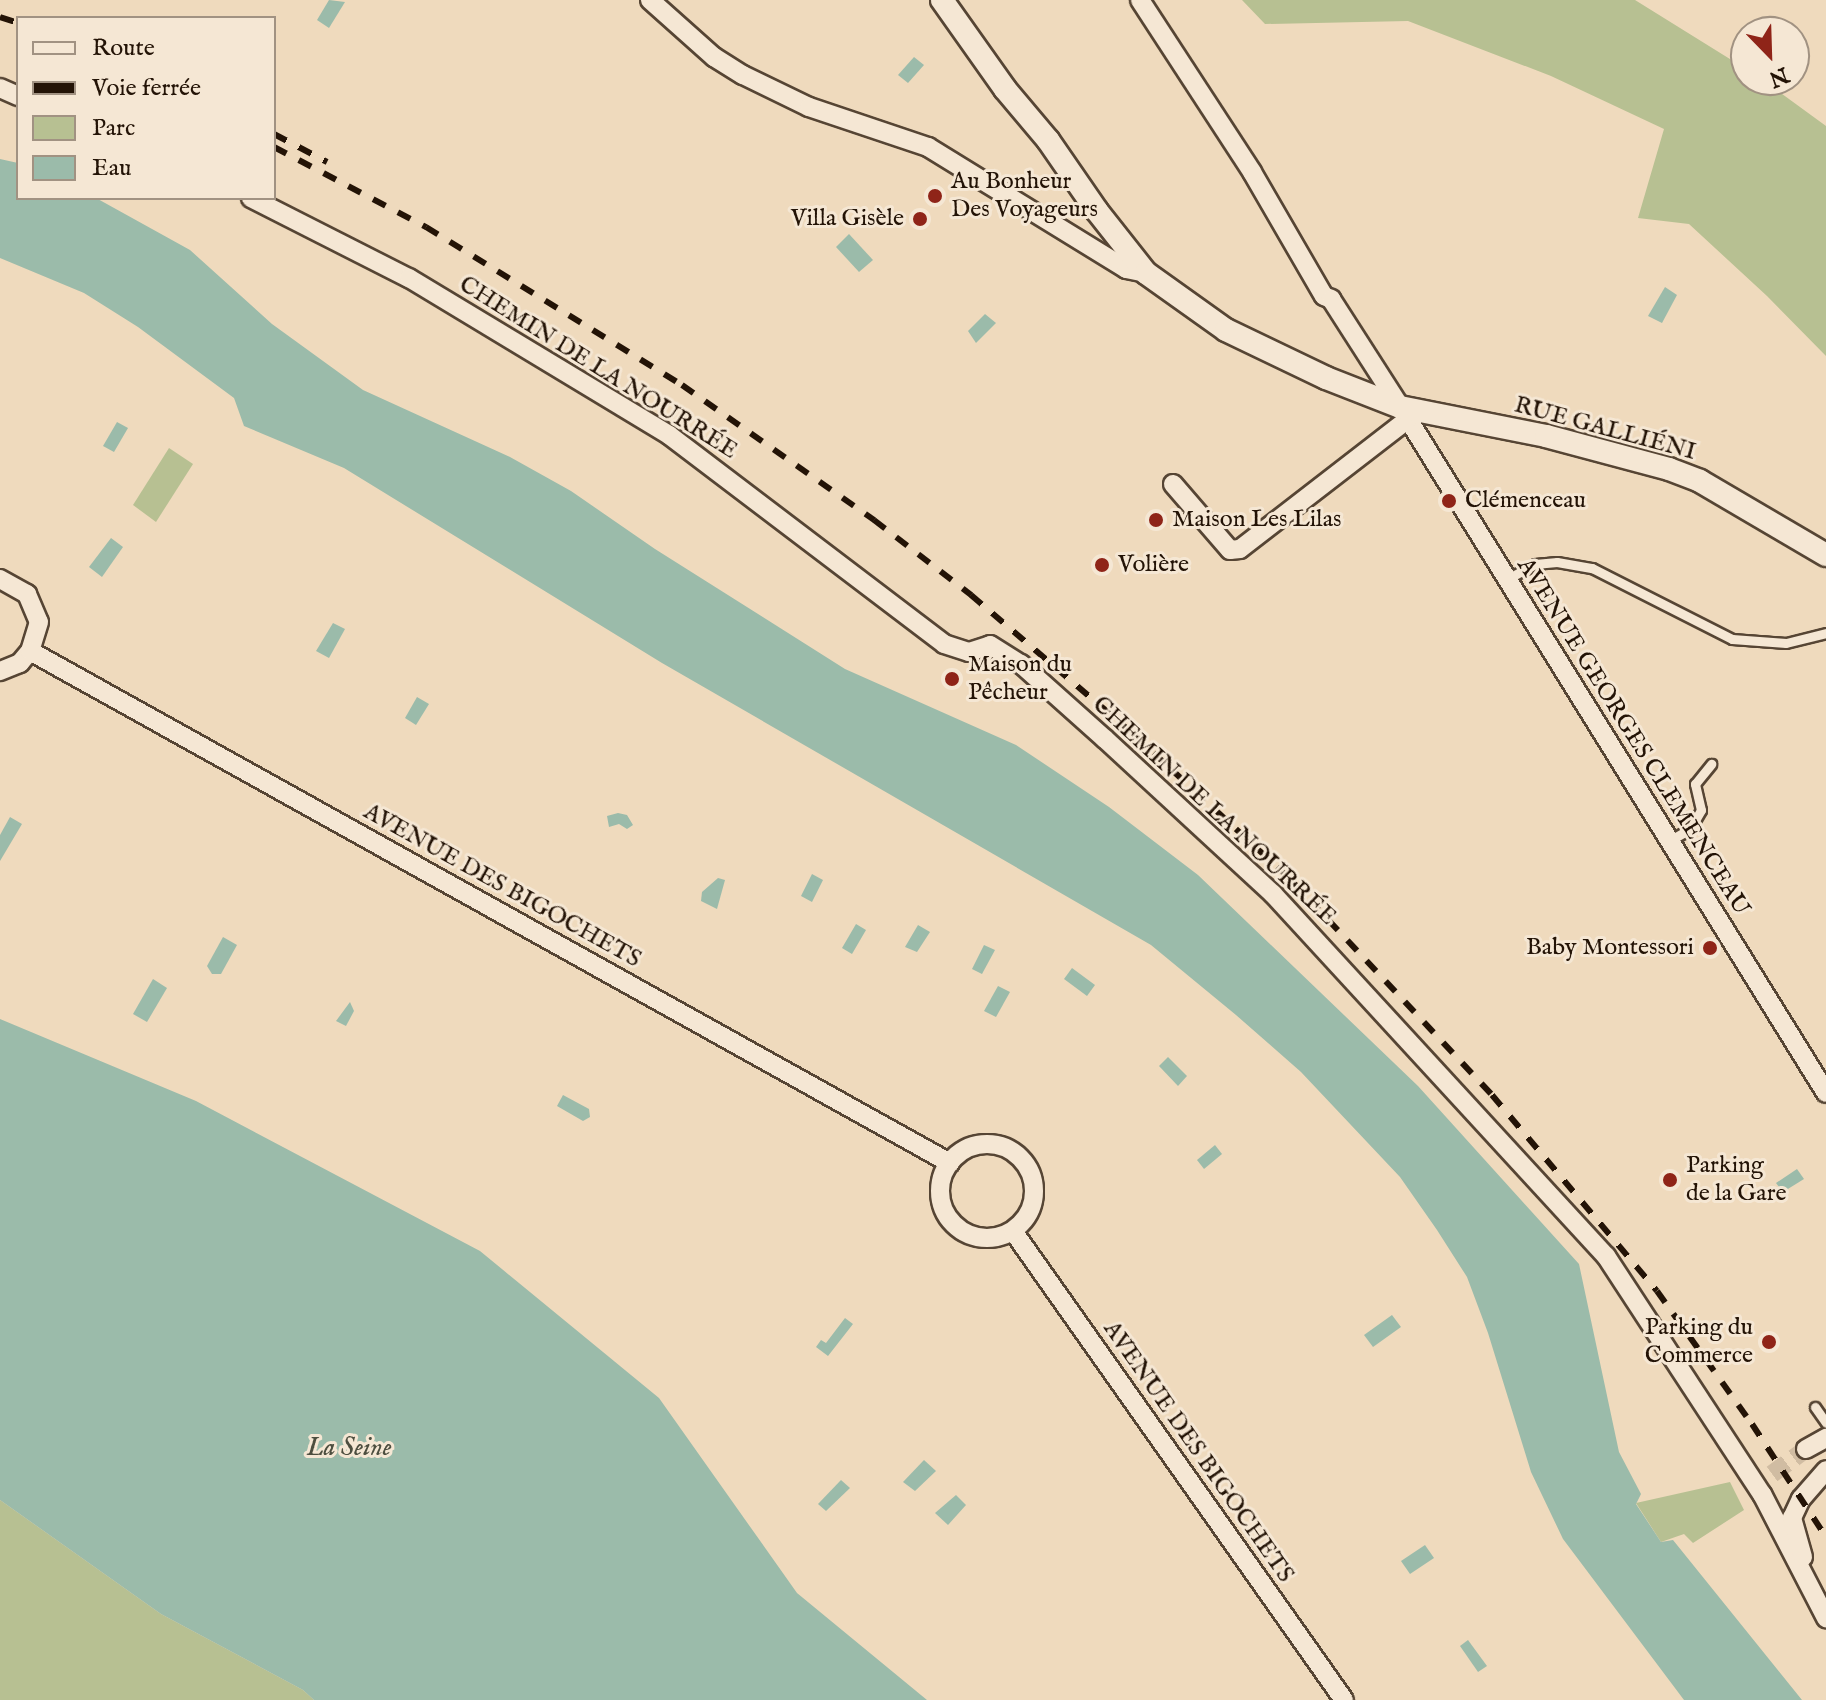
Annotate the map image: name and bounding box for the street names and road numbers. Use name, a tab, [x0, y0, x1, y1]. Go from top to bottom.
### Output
street label: CHEMIN DE LA NOURRÉE	[454, 270, 742, 466]
street label: RUE GALLIÉNI	[1511, 391, 1699, 467]
street label: AVENUE GEORGES CLEMENCEAU	[1510, 553, 1756, 921]
street label: CHEMIN DE LA NOURRÉE	[1086, 690, 1342, 932]
street label: AVENUE DES BIGOCHETS	[358, 798, 646, 974]
street label: AVENUE DES BIGOCHETS	[1097, 1316, 1299, 1588]

